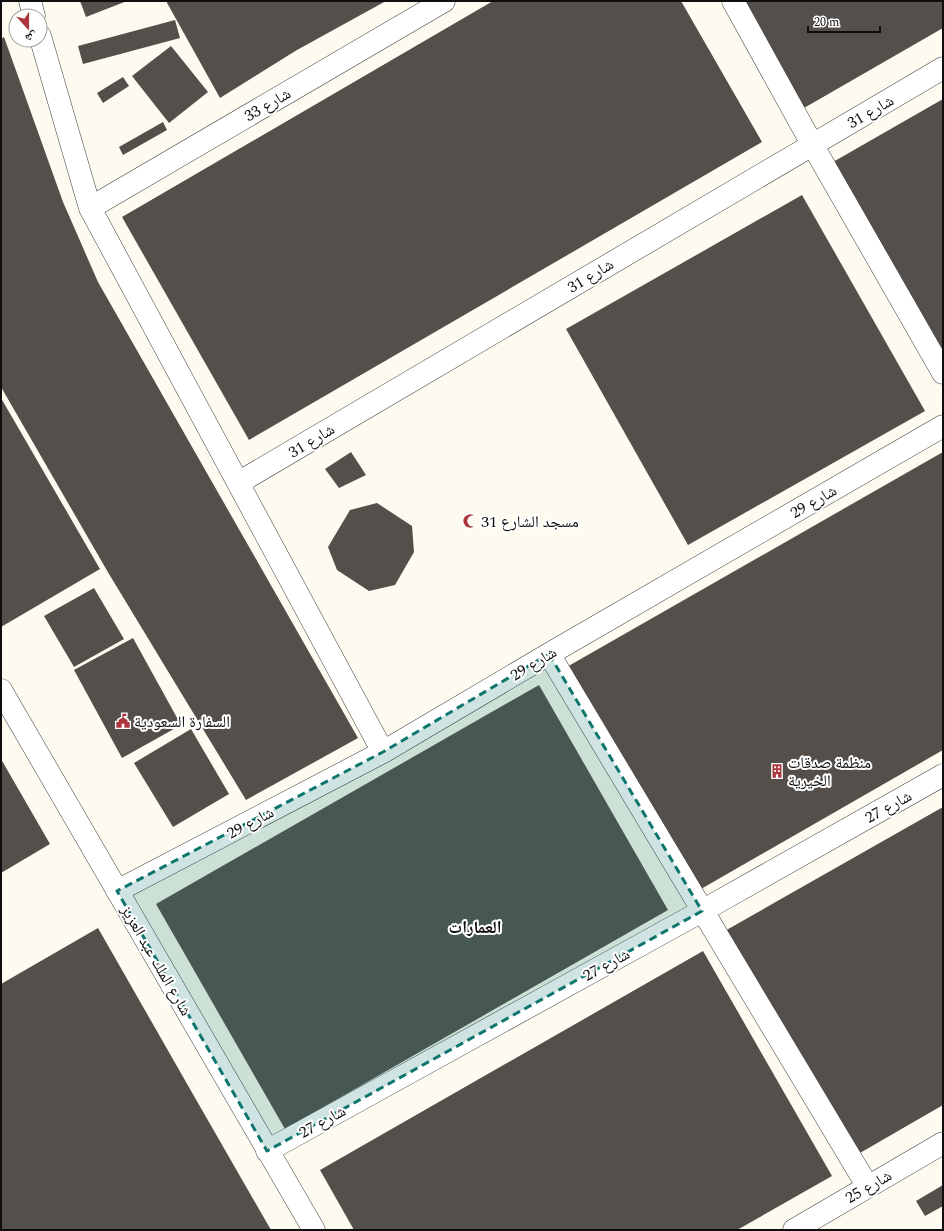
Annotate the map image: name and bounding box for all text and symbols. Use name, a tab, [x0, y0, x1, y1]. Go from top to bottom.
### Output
north arrow	[8, 8, 48, 48]
scale bar	[808, 8, 880, 34]
text: 20 m	[814, 13, 839, 32]
text: ش	[23, 27, 40, 47]
street label: شارع 33	[240, 82, 295, 128]
street label: شارع 31	[843, 89, 898, 135]
street label: شارع 31	[563, 253, 618, 299]
street label: شارع 31	[284, 418, 339, 464]
street label: شارع 29	[786, 479, 841, 525]
place label: مسجد الشارع 31	[481, 510, 579, 534]
mosque icon: مسجد الشارع 31	[462, 513, 478, 529]
street label: شارع 29	[506, 641, 561, 687]
place label: السفارة السعودية	[134, 710, 230, 734]
public building icon: السفارة السعودية	[115, 713, 131, 729]
place label: منظمة صدقات الخيرية	[788, 751, 871, 793]
building icon: منظمة صدقات الخيرية	[769, 763, 785, 779]
street label: شارع 27	[861, 784, 916, 830]
street label: شارع 29	[223, 800, 278, 845]
street label: شارع الملك عبد العزيز	[114, 900, 198, 1020]
district label: العمارات	[449, 915, 502, 941]
street label: شارع 27	[579, 942, 634, 988]
street label: شارع 27	[295, 1099, 350, 1145]
street label: شارع 25	[841, 1164, 896, 1210]

